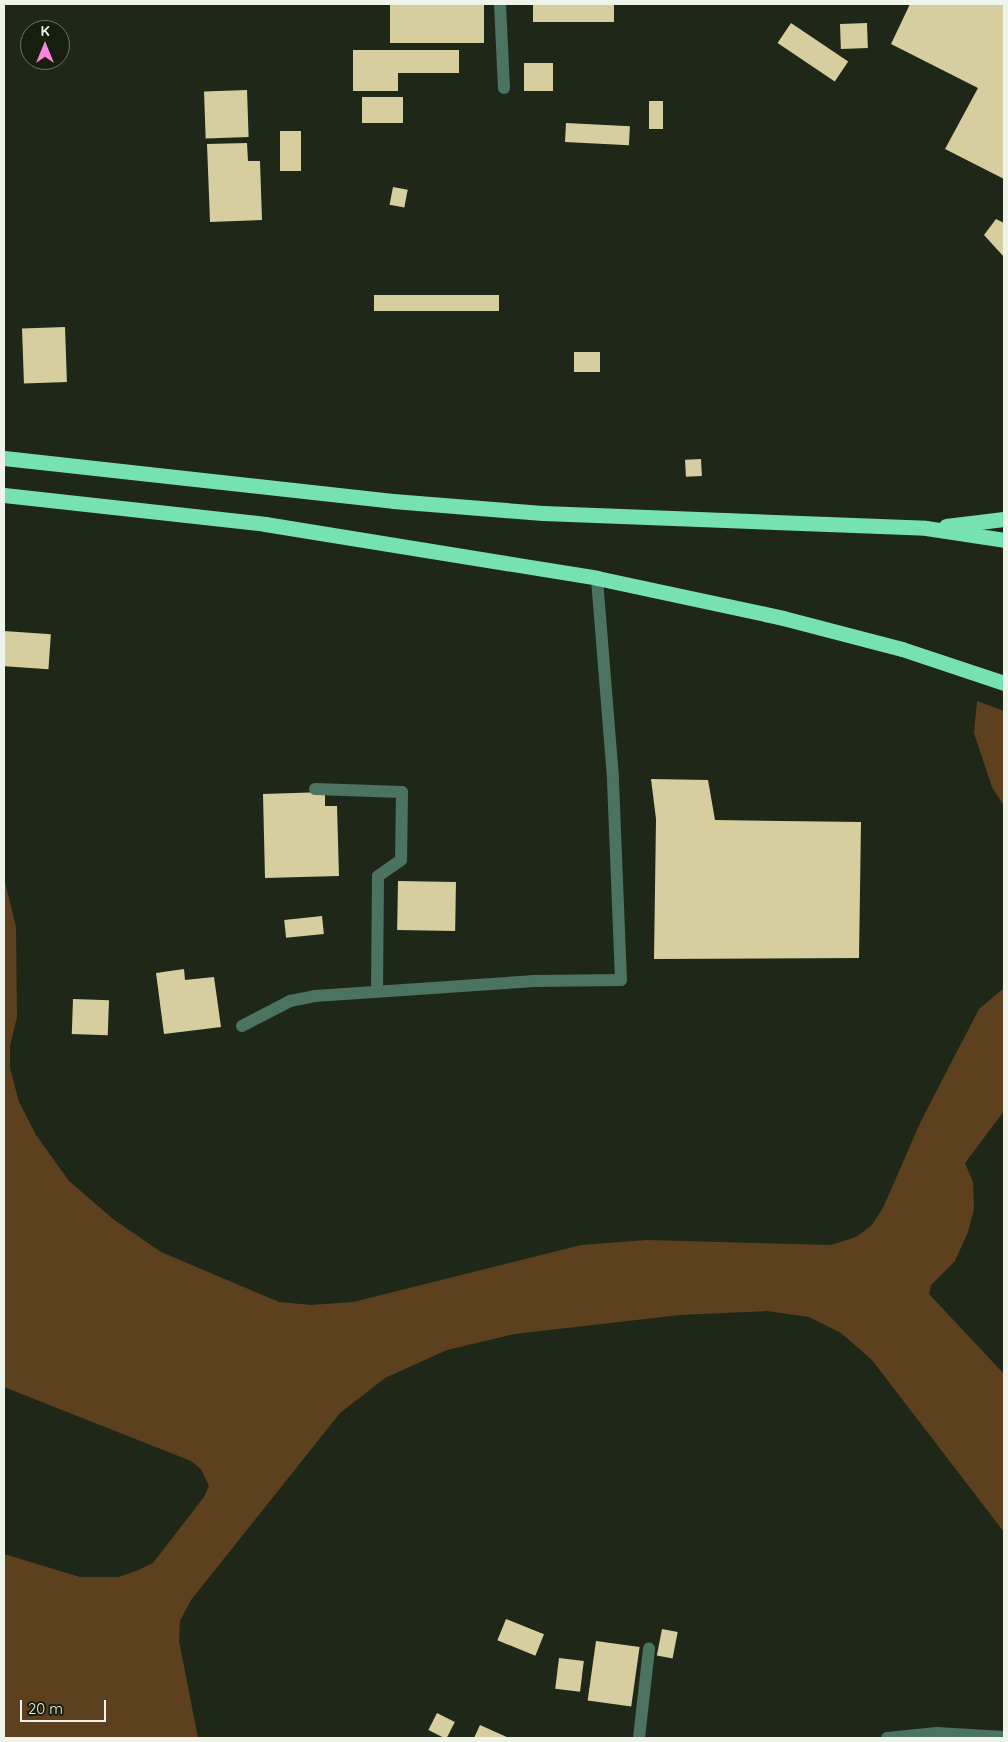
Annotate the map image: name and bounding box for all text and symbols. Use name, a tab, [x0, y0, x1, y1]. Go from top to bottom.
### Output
north arrow	[20, 20, 70, 70]
text: K	[40, 22, 50, 40]
scale bar	[22, 1690, 109, 1722]
text: 20 m	[28, 1699, 63, 1718]

